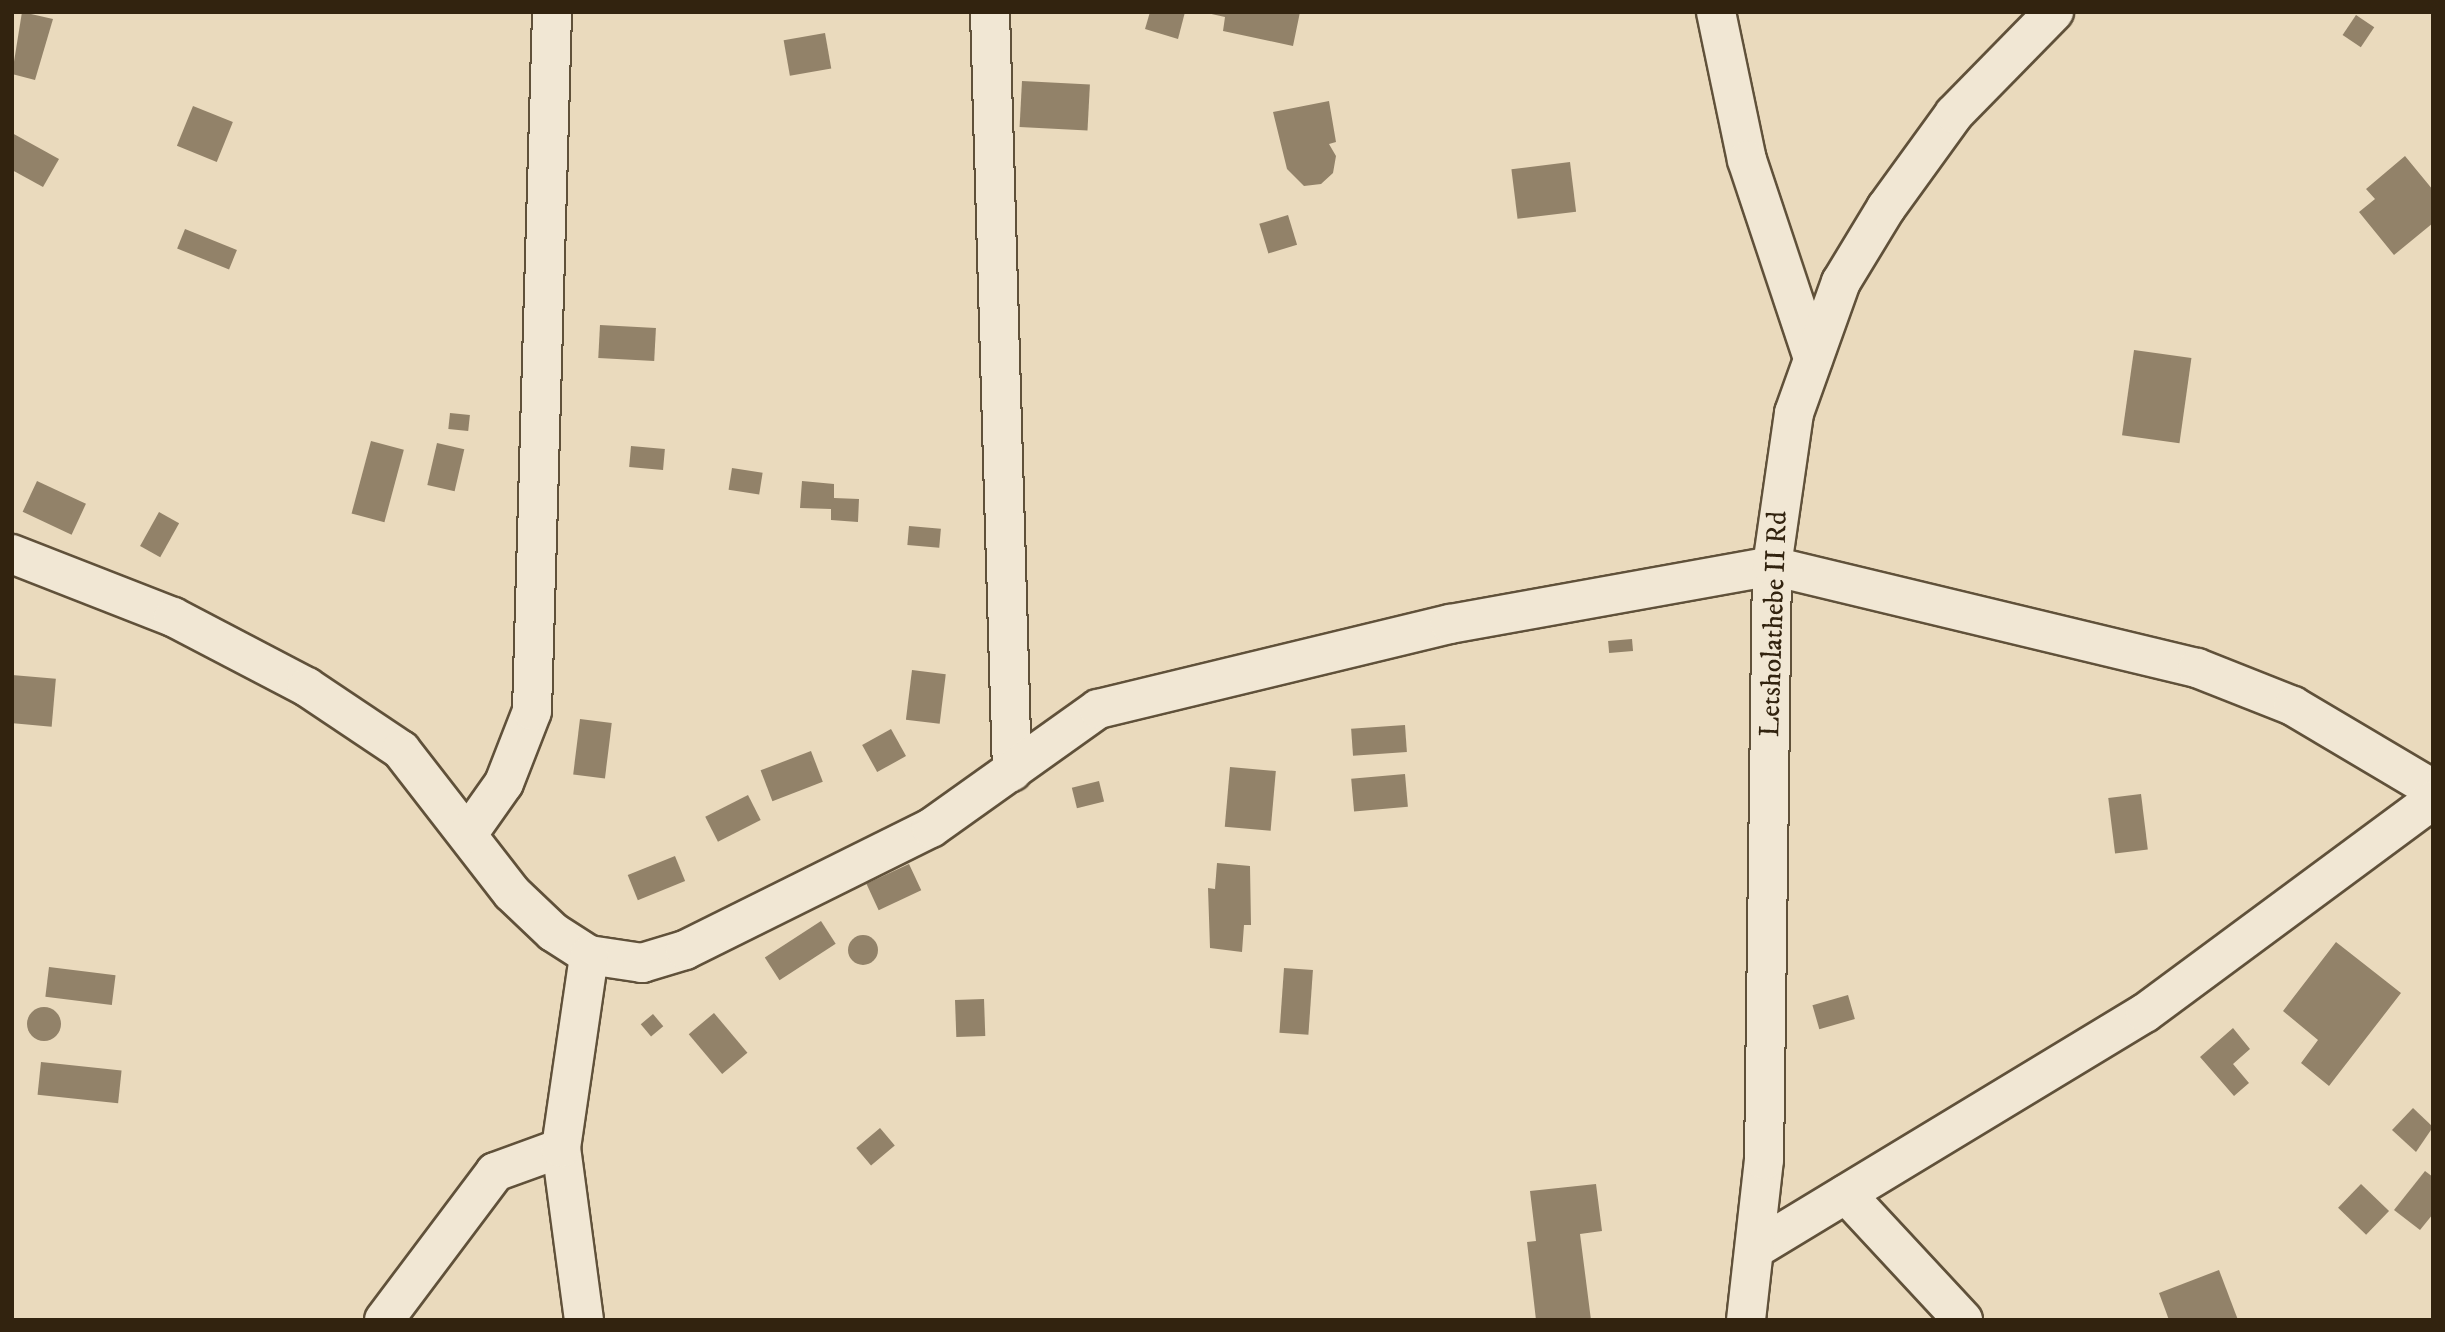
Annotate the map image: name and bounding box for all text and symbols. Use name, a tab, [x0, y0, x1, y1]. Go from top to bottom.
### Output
street label: Letsholathebe II Rd	[1753, 510, 1795, 738]

